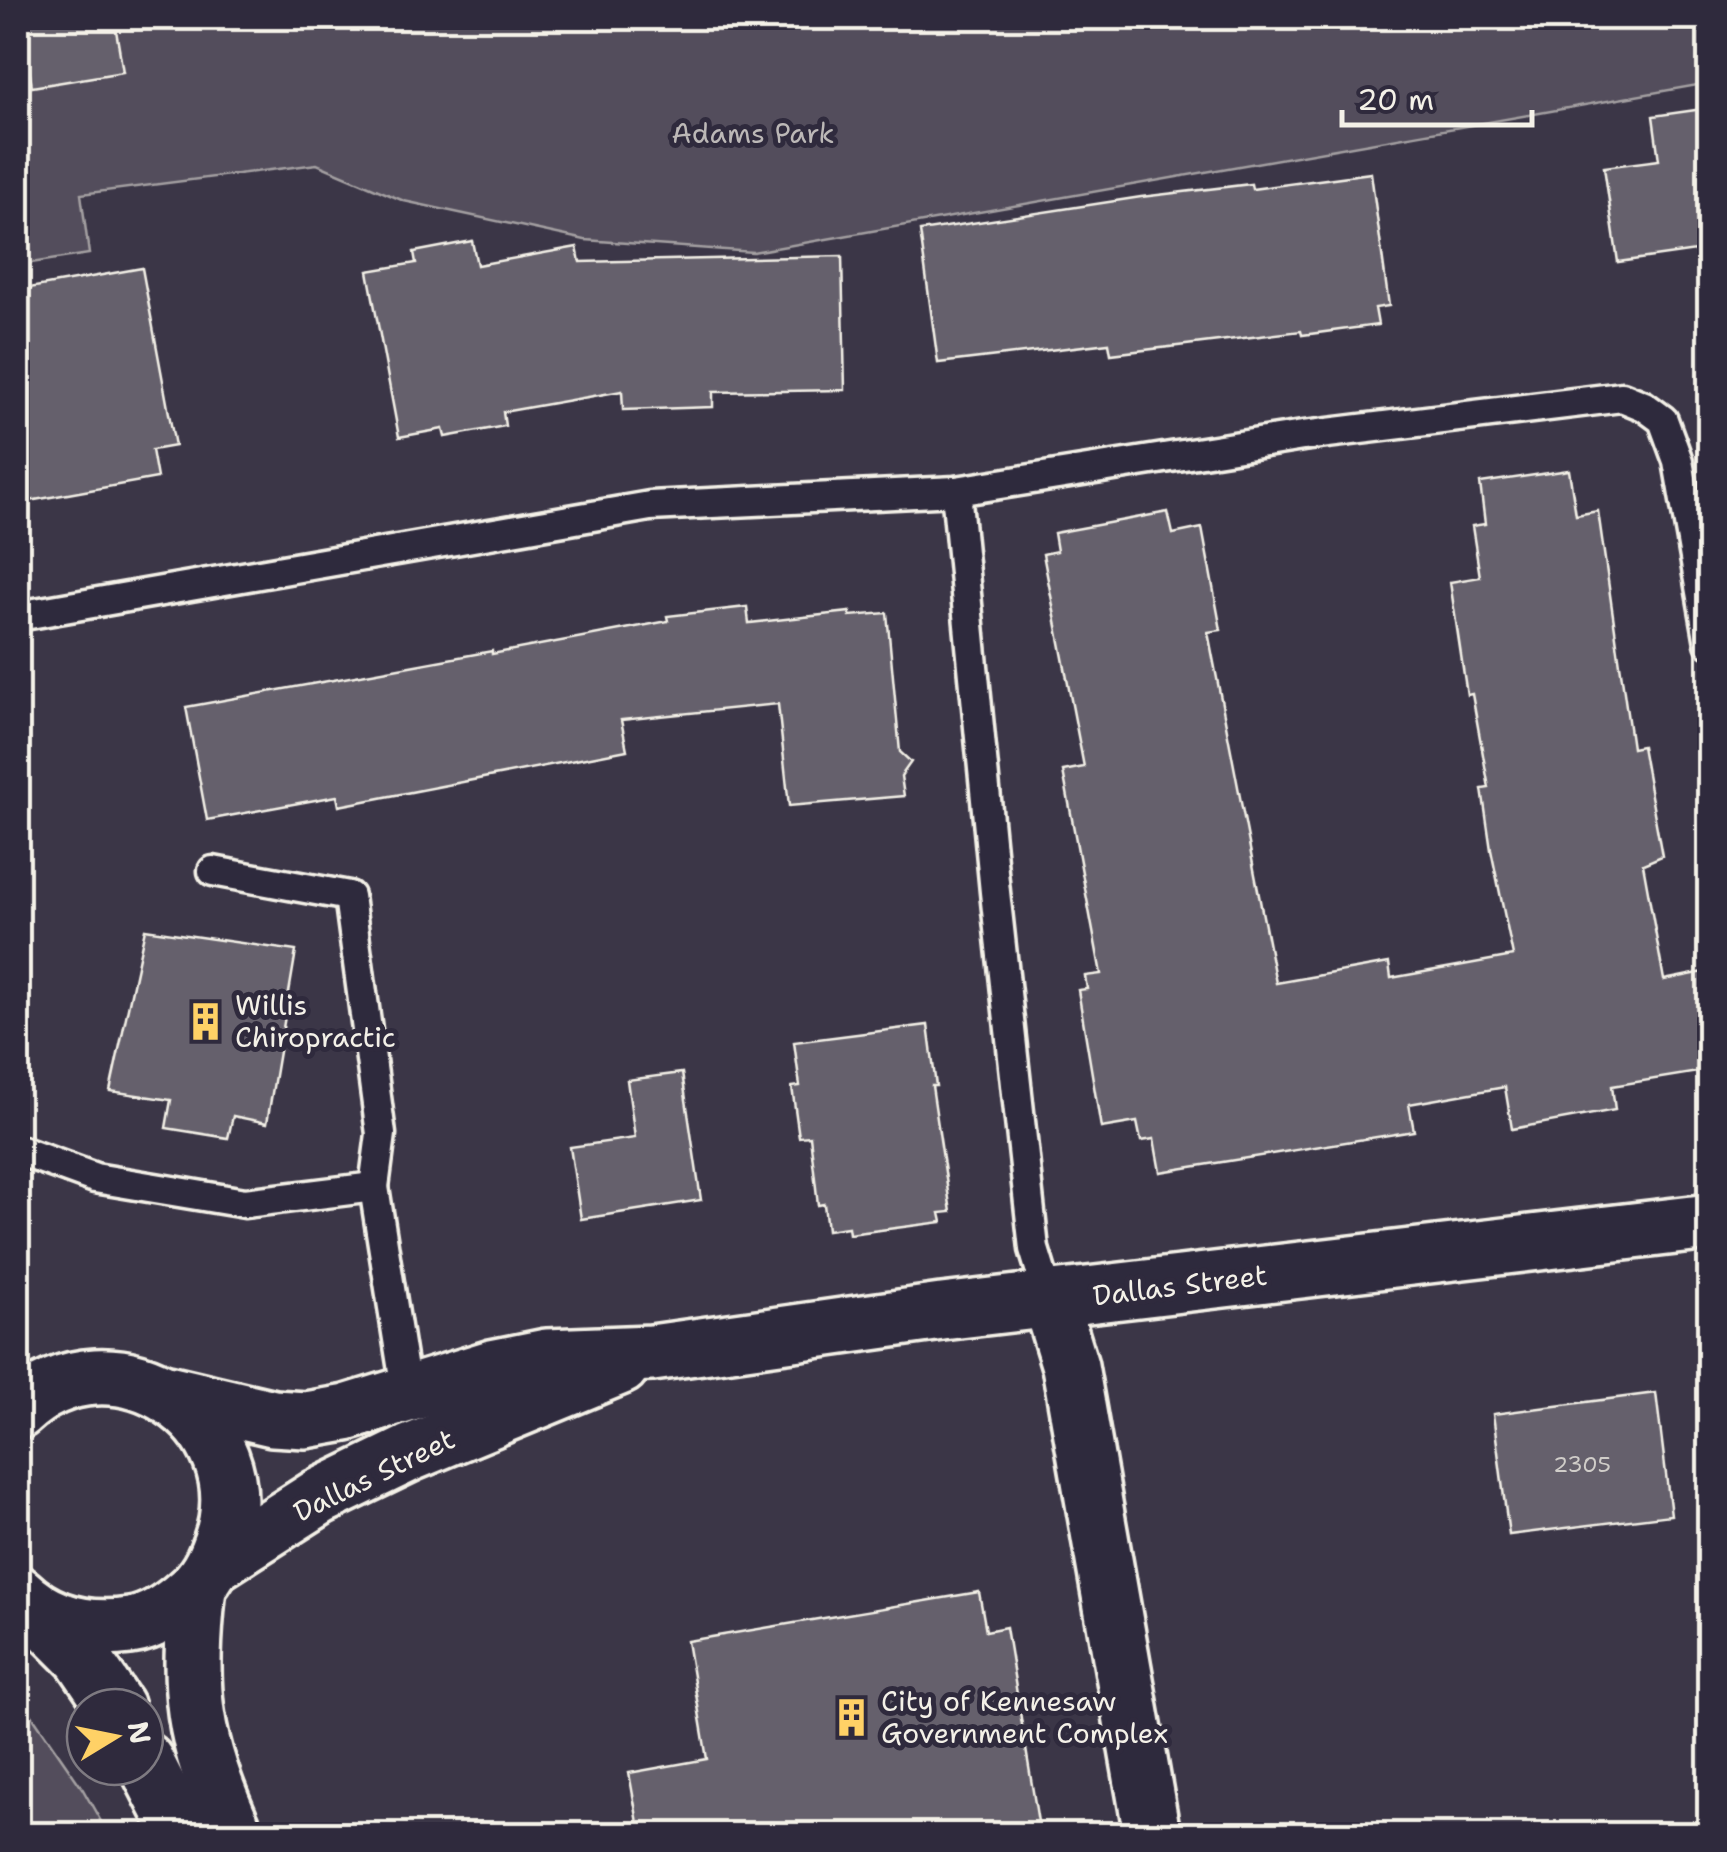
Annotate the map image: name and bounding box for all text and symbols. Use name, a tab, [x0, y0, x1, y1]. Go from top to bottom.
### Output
scale bar	[1342, 65, 1532, 127]
text: 20 m	[1357, 79, 1434, 120]
park label: Adams Park	[671, 114, 835, 152]
place label: Willis Chiropractic	[235, 986, 396, 1056]
building icon: Willis Chiropractic	[184, 1000, 226, 1042]
street label: Dallas Street	[1091, 1255, 1269, 1315]
street label: Dallas Street	[287, 1420, 461, 1530]
house number: 2305	[1553, 1450, 1611, 1479]
place label: City of Kennesaw Government Complex	[881, 1682, 1168, 1752]
north arrow	[65, 1687, 165, 1787]
building icon: City of Kennesaw Government Complex	[830, 1696, 872, 1738]
text: N	[119, 1718, 160, 1747]

